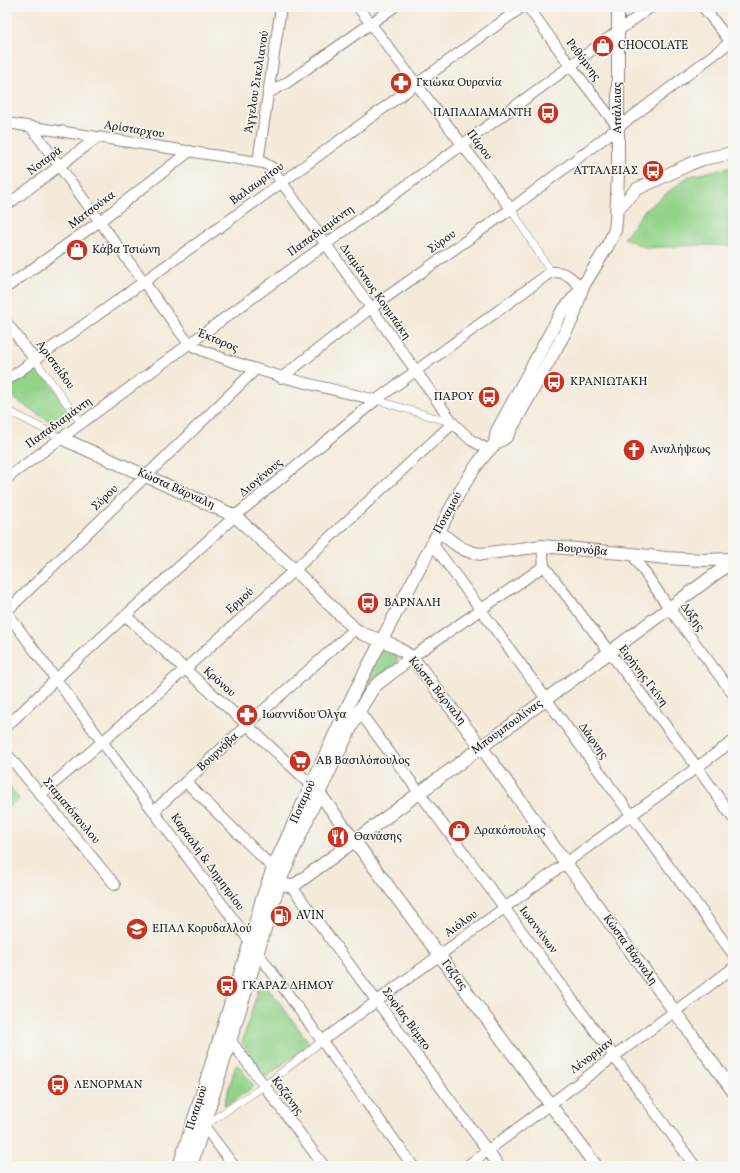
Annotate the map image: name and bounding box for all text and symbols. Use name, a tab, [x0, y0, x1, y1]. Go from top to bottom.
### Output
street label: Άγγελου Σικελιανού	[241, 29, 273, 134]
shop icon: CHOCOLATE	[590, 33, 616, 59]
street label: Ρεθύμνης	[562, 36, 604, 84]
place label: CHOCOLATE	[618, 38, 688, 54]
pharmacy icon: Γκιώκα Ουρανία	[388, 70, 414, 96]
place label: Γκιώκα Ουρανία	[416, 75, 502, 91]
street label: Αττάλειας	[610, 82, 626, 134]
bus stop icon: ΠΑΠΑΔΙΑΜΑΝΤΗ	[535, 100, 561, 126]
place label: ΠΑΠΑΔΙΑΜΑΝΤΗ	[433, 105, 532, 121]
street label: Αρίσταρχου	[103, 117, 166, 143]
street label: Πάρου	[462, 126, 496, 164]
street label: Νοταρά	[24, 143, 66, 179]
bus stop icon: ΑΤΤΑΛΕΙΑΣ	[640, 158, 666, 184]
street label: Βαλαωρίτου	[227, 159, 287, 209]
place label: ΑΤΤΑΛΕΙΑΣ	[574, 163, 638, 179]
street label: Ματσούκα	[65, 187, 119, 233]
street label: Παπαδιαμάντη	[284, 201, 358, 261]
street label: Σύρου	[425, 226, 460, 258]
shop icon: Κάβα Τσιώνη	[64, 237, 90, 263]
street label: Διαμάντως Κουμπάκη	[336, 241, 414, 343]
place label: Κάβα Τσιώνη	[92, 242, 161, 258]
street label: Έκτορος	[194, 325, 241, 356]
street label: Αριστείδου	[32, 337, 78, 393]
bus stop icon: ΚΡΑΝΙΩΤΑΚΗ	[541, 369, 567, 395]
place label: ΚΡΑΝΙΩΤΑΚΗ	[570, 374, 647, 390]
bus stop icon: ΠΑΡΟΥ	[476, 384, 502, 410]
place label: ΠΑΡΟΥ	[434, 389, 474, 405]
street label: Παπαδιαμάντη	[22, 393, 96, 453]
church icon: Αναλήψεως	[621, 437, 647, 463]
place label: Αναλήψεως	[650, 442, 710, 458]
street label: Διογένους	[236, 455, 286, 501]
street label: Κώστα Βάρναλη	[134, 465, 218, 513]
street label: Σύρου	[88, 481, 122, 515]
street label: Ποταμού	[430, 489, 466, 537]
street label: Βουρνόβα	[556, 540, 608, 560]
street label: Ερμού	[223, 584, 258, 618]
bus stop icon: ΒΑΡΝΑΛΗ	[355, 590, 381, 616]
place label: ΒΑΡΝΑΛΗ	[384, 595, 441, 611]
street label: Δόξης	[676, 600, 708, 634]
street label: Ειρήνης Γκίνη	[614, 642, 672, 710]
street label: Κώστα Βάρναλη	[404, 653, 470, 729]
street label: Κρόνου	[199, 663, 239, 701]
street label: Μπουμπουλίνας	[468, 696, 546, 758]
pharmacy icon: Ιωαννίδου Όλγα	[234, 702, 260, 728]
place label: Ιωαννίδου Όλγα	[262, 707, 347, 723]
street label: Δάφνης	[574, 720, 612, 762]
street label: Βουρνόβα	[194, 729, 242, 775]
supermarket icon: ΑΒ Βασιλόπουλος	[287, 748, 313, 774]
place label: ΑΒ Βασιλόπουλος	[316, 753, 410, 769]
street label: Σταματόπουλου	[39, 775, 103, 848]
street label: Ποταμού	[286, 778, 320, 826]
street label: Καραολή & Δημητρίου	[166, 810, 248, 914]
shop icon: Δρακόπουλος	[446, 818, 472, 844]
place label: Δρακόπουλος	[474, 823, 545, 839]
restaurant icon: Θανάσης	[325, 824, 351, 850]
place label: Θανάσης	[354, 829, 402, 845]
fuel station icon: AVIN	[268, 903, 294, 929]
street label: Ιωαννίνων	[515, 903, 561, 957]
street label: Αιόλου	[441, 906, 481, 941]
place label: AVIN	[296, 908, 324, 924]
street label: Κώστα Βάρναλη	[599, 911, 661, 989]
school or university icon: ΕΠΑΛ Κορυδαλλού	[124, 916, 150, 942]
place label: ΕΠΑΛ Κορυδαλλού	[152, 921, 252, 937]
street label: Γαζίας	[437, 956, 471, 994]
bus stop icon: ΓΚΑΡΑΖ ΔΗΜΟΥ	[214, 973, 240, 999]
place label: ΓΚΑΡΑΖ ΔΗΜΟΥ	[242, 978, 334, 994]
street label: Σοφίας Βέμπο	[378, 985, 434, 1053]
street label: Λένορμαν	[567, 1034, 617, 1078]
bus stop icon: ΛΕΝΟΡΜΑΝ	[45, 1072, 71, 1098]
street label: Κοζάνης	[267, 1073, 307, 1119]
place label: ΛΕΝΟΡΜΑΝ	[74, 1077, 142, 1093]
street label: Ποταμού	[182, 1083, 212, 1132]

